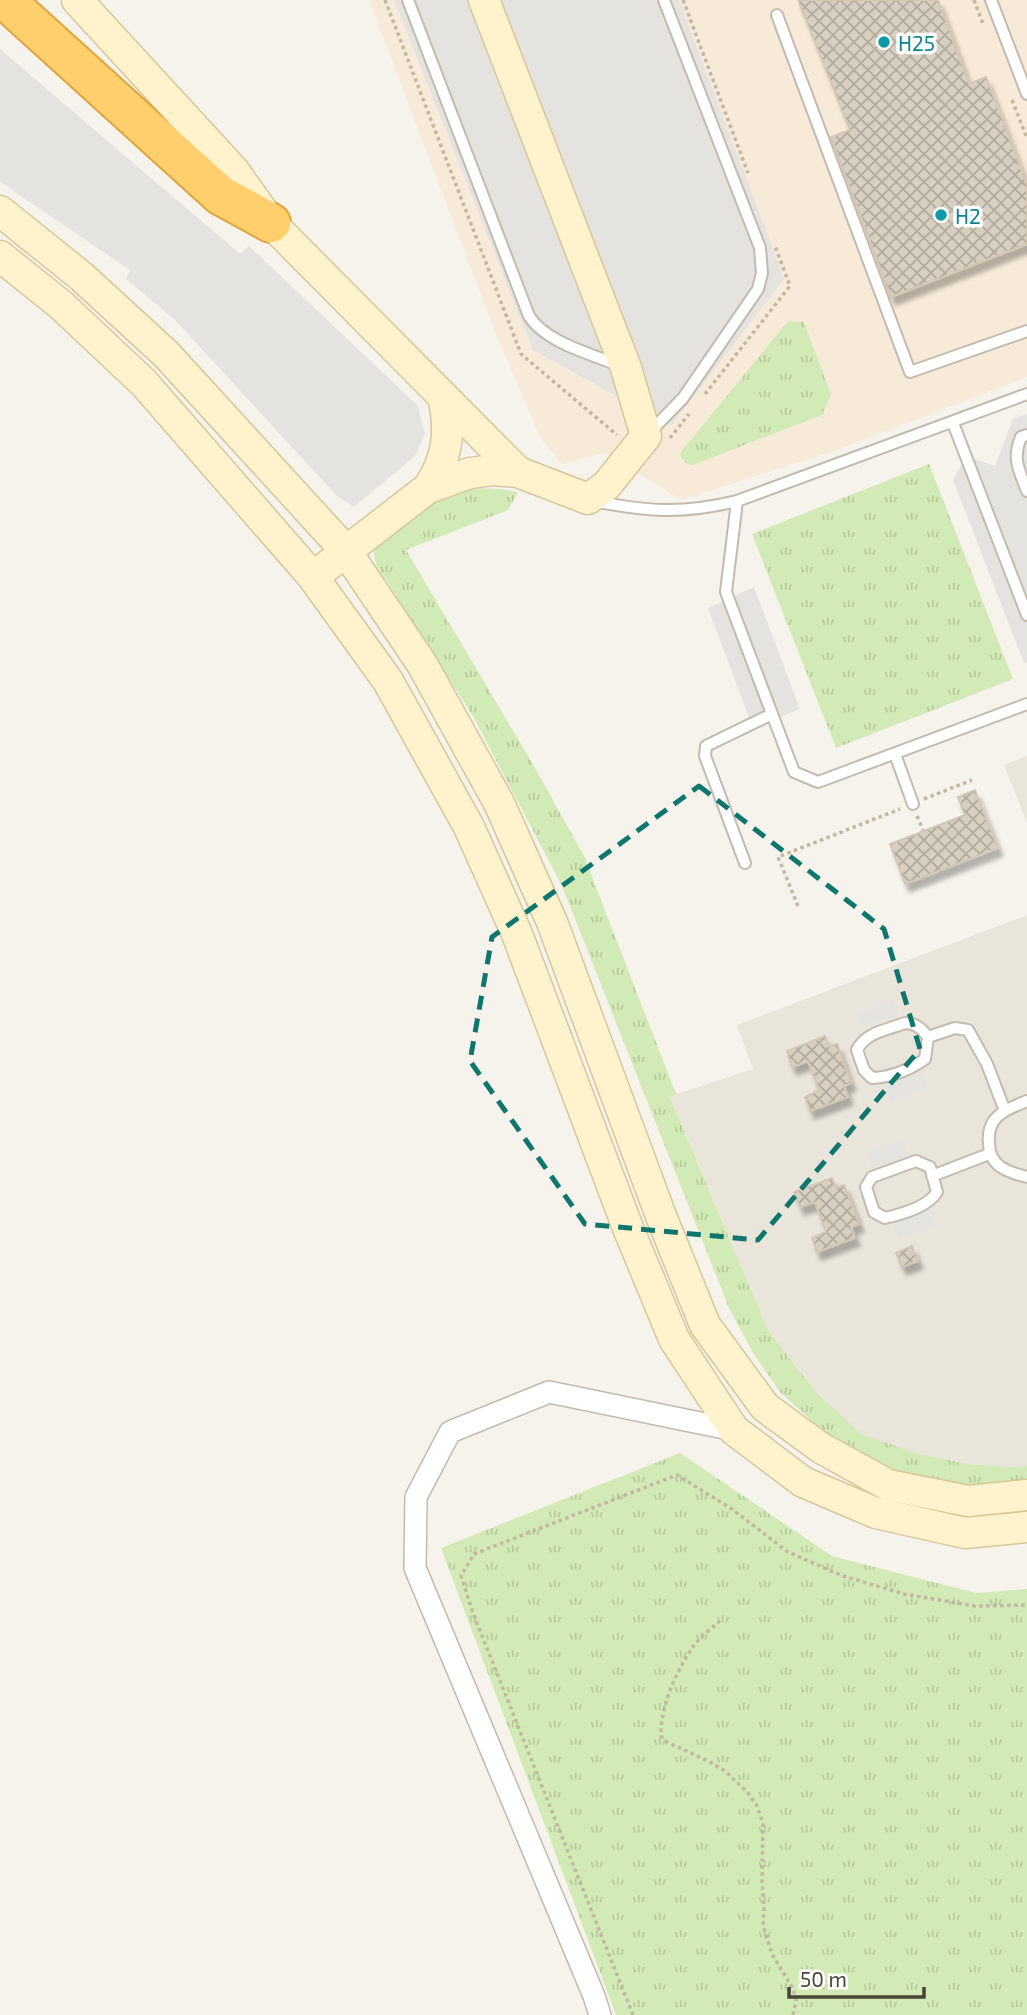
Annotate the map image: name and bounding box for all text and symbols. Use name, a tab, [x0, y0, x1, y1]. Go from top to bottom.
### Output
place label: H25	[898, 30, 935, 55]
marker: H25	[876, 34, 892, 50]
place label: H2	[955, 203, 981, 228]
marker: H2	[933, 207, 949, 223]
scale bar	[789, 1955, 924, 1999]
text: 50 m	[800, 1966, 847, 1991]

